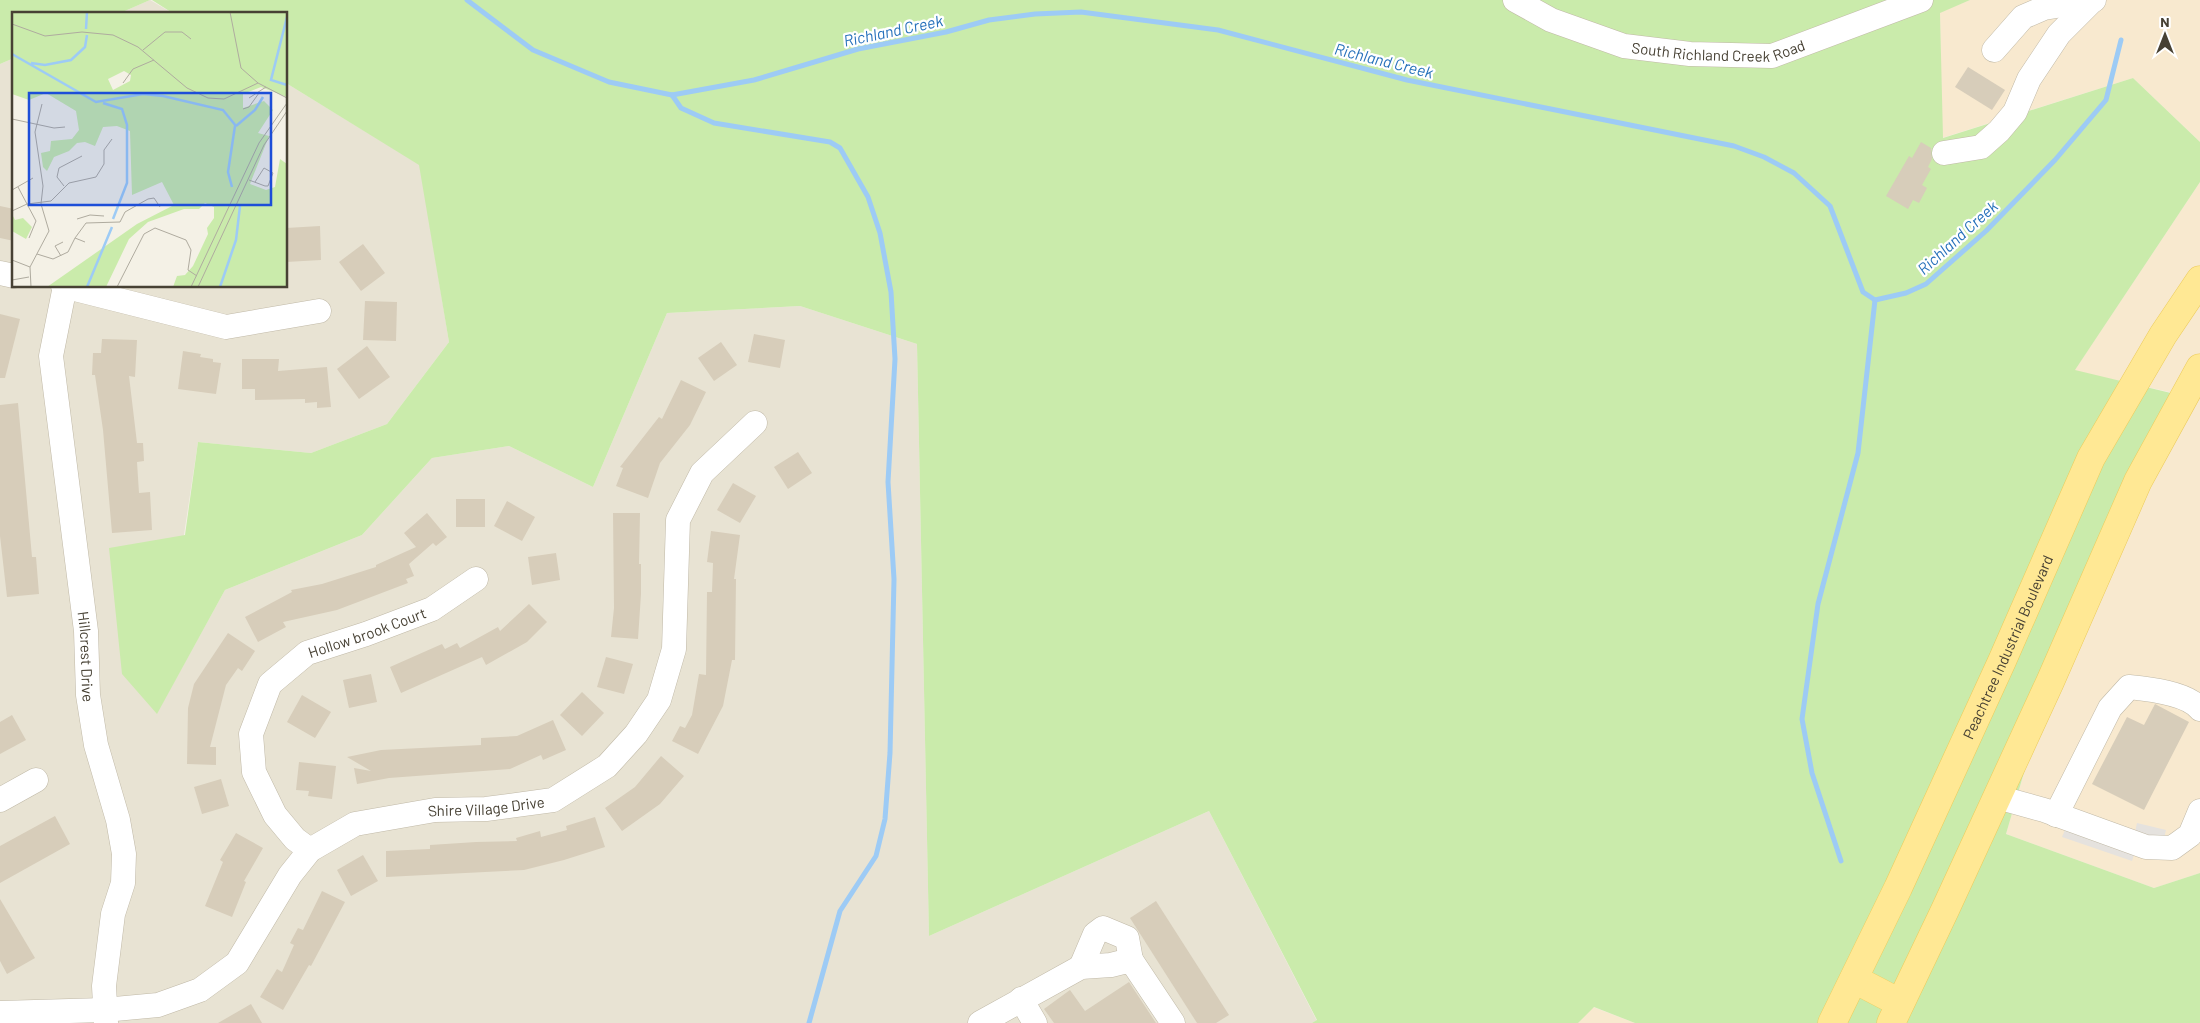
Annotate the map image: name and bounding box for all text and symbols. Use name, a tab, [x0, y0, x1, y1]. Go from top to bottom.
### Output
water label: Richland Creek	[842, 10, 945, 50]
north arrow	[2140, 10, 2190, 60]
inset map	[12, 12, 288, 288]
text: N	[2160, 13, 2170, 30]
street label: South Richland Creek Road	[1631, 35, 1807, 65]
water label: Richland Creek	[1333, 39, 1436, 81]
water label: Richland Creek	[1913, 196, 2001, 278]
street label: Peachtree Industrial Boulevard	[1959, 552, 2056, 742]
street label: Hollow brook Court	[306, 603, 428, 661]
street label: Hillcrest Drive	[75, 610, 98, 703]
street label: Shire Village Drive	[427, 792, 545, 820]

